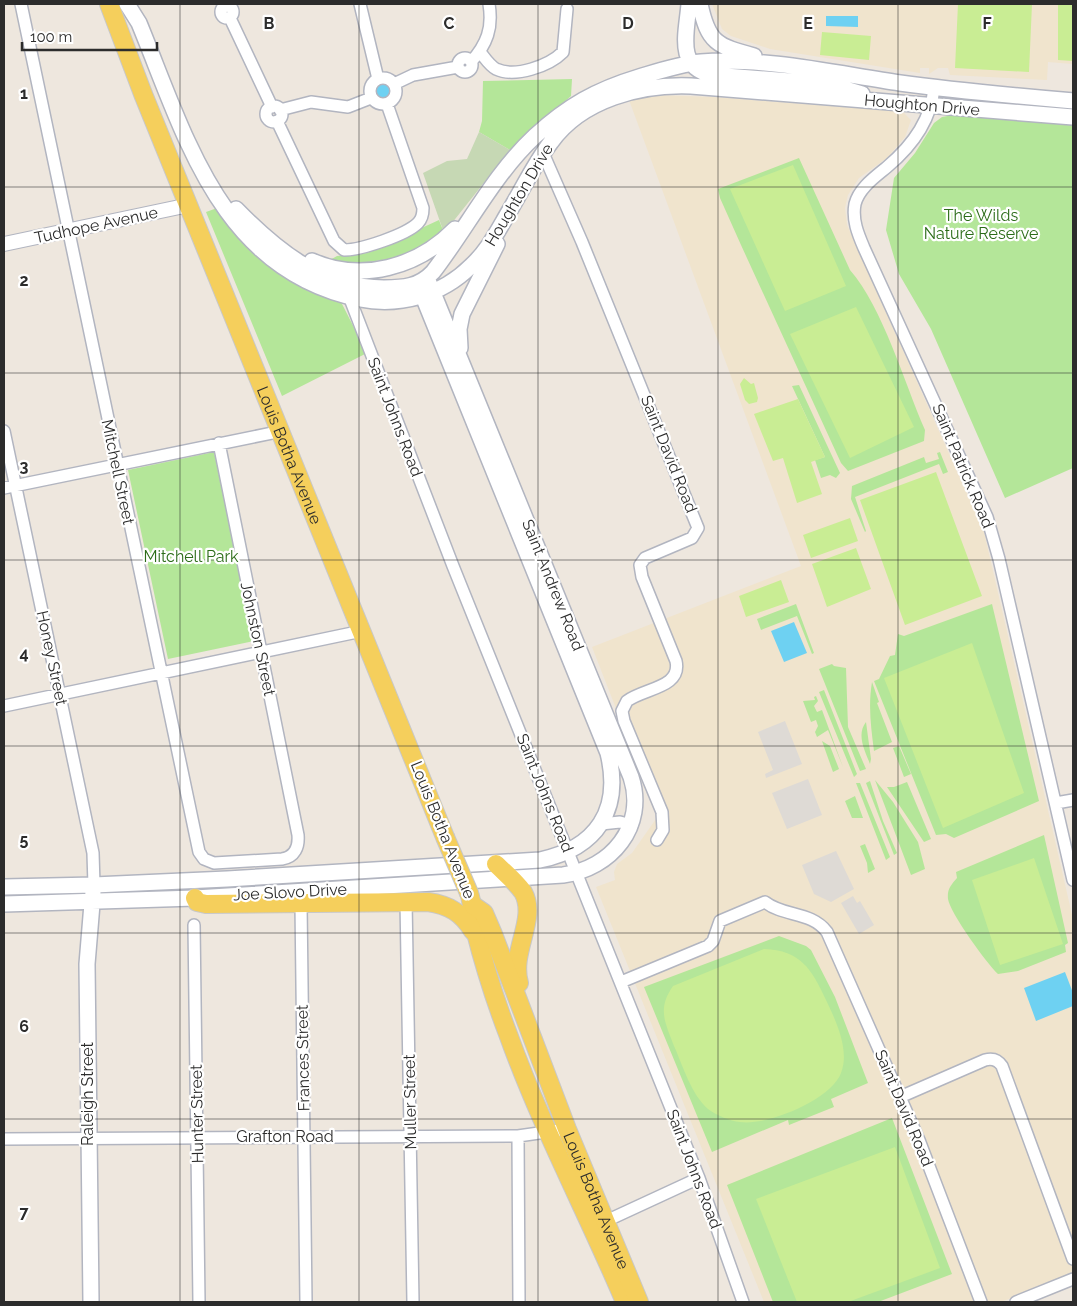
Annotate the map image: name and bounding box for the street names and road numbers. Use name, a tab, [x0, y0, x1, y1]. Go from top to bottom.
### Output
street label: Houghton Drive	[863, 90, 981, 120]
street label: Houghton Drive	[481, 140, 557, 250]
street label: Tudhope Avenue	[33, 203, 159, 247]
street label: Saint Johns Road	[364, 355, 426, 479]
street label: Louis Botha Avenue	[253, 384, 326, 527]
street label: Saint David Road	[637, 393, 701, 515]
street label: Saint Patrick Road	[928, 401, 998, 531]
street label: Mitchell Street	[98, 418, 139, 527]
street label: Saint Andrew Road	[518, 517, 588, 653]
street label: Johnston Street	[237, 580, 279, 698]
street label: Honey Street	[33, 609, 71, 708]
street label: Saint Johns Road	[513, 731, 577, 855]
street label: Louis Botha Avenue	[407, 758, 479, 902]
street label: Joe Slovo Drive	[233, 880, 347, 904]
street label: Frances Street	[293, 1004, 313, 1112]
street label: Raleigh Street	[78, 1041, 97, 1146]
street label: Saint David Road	[871, 1047, 937, 1169]
street label: Muller Street	[400, 1054, 420, 1150]
street label: Hunter Street	[187, 1064, 207, 1164]
street label: Saint Johns Road	[663, 1107, 725, 1231]
street label: Grafton Road	[236, 1127, 334, 1146]
street label: Louis Botha Avenue	[560, 1129, 634, 1272]

